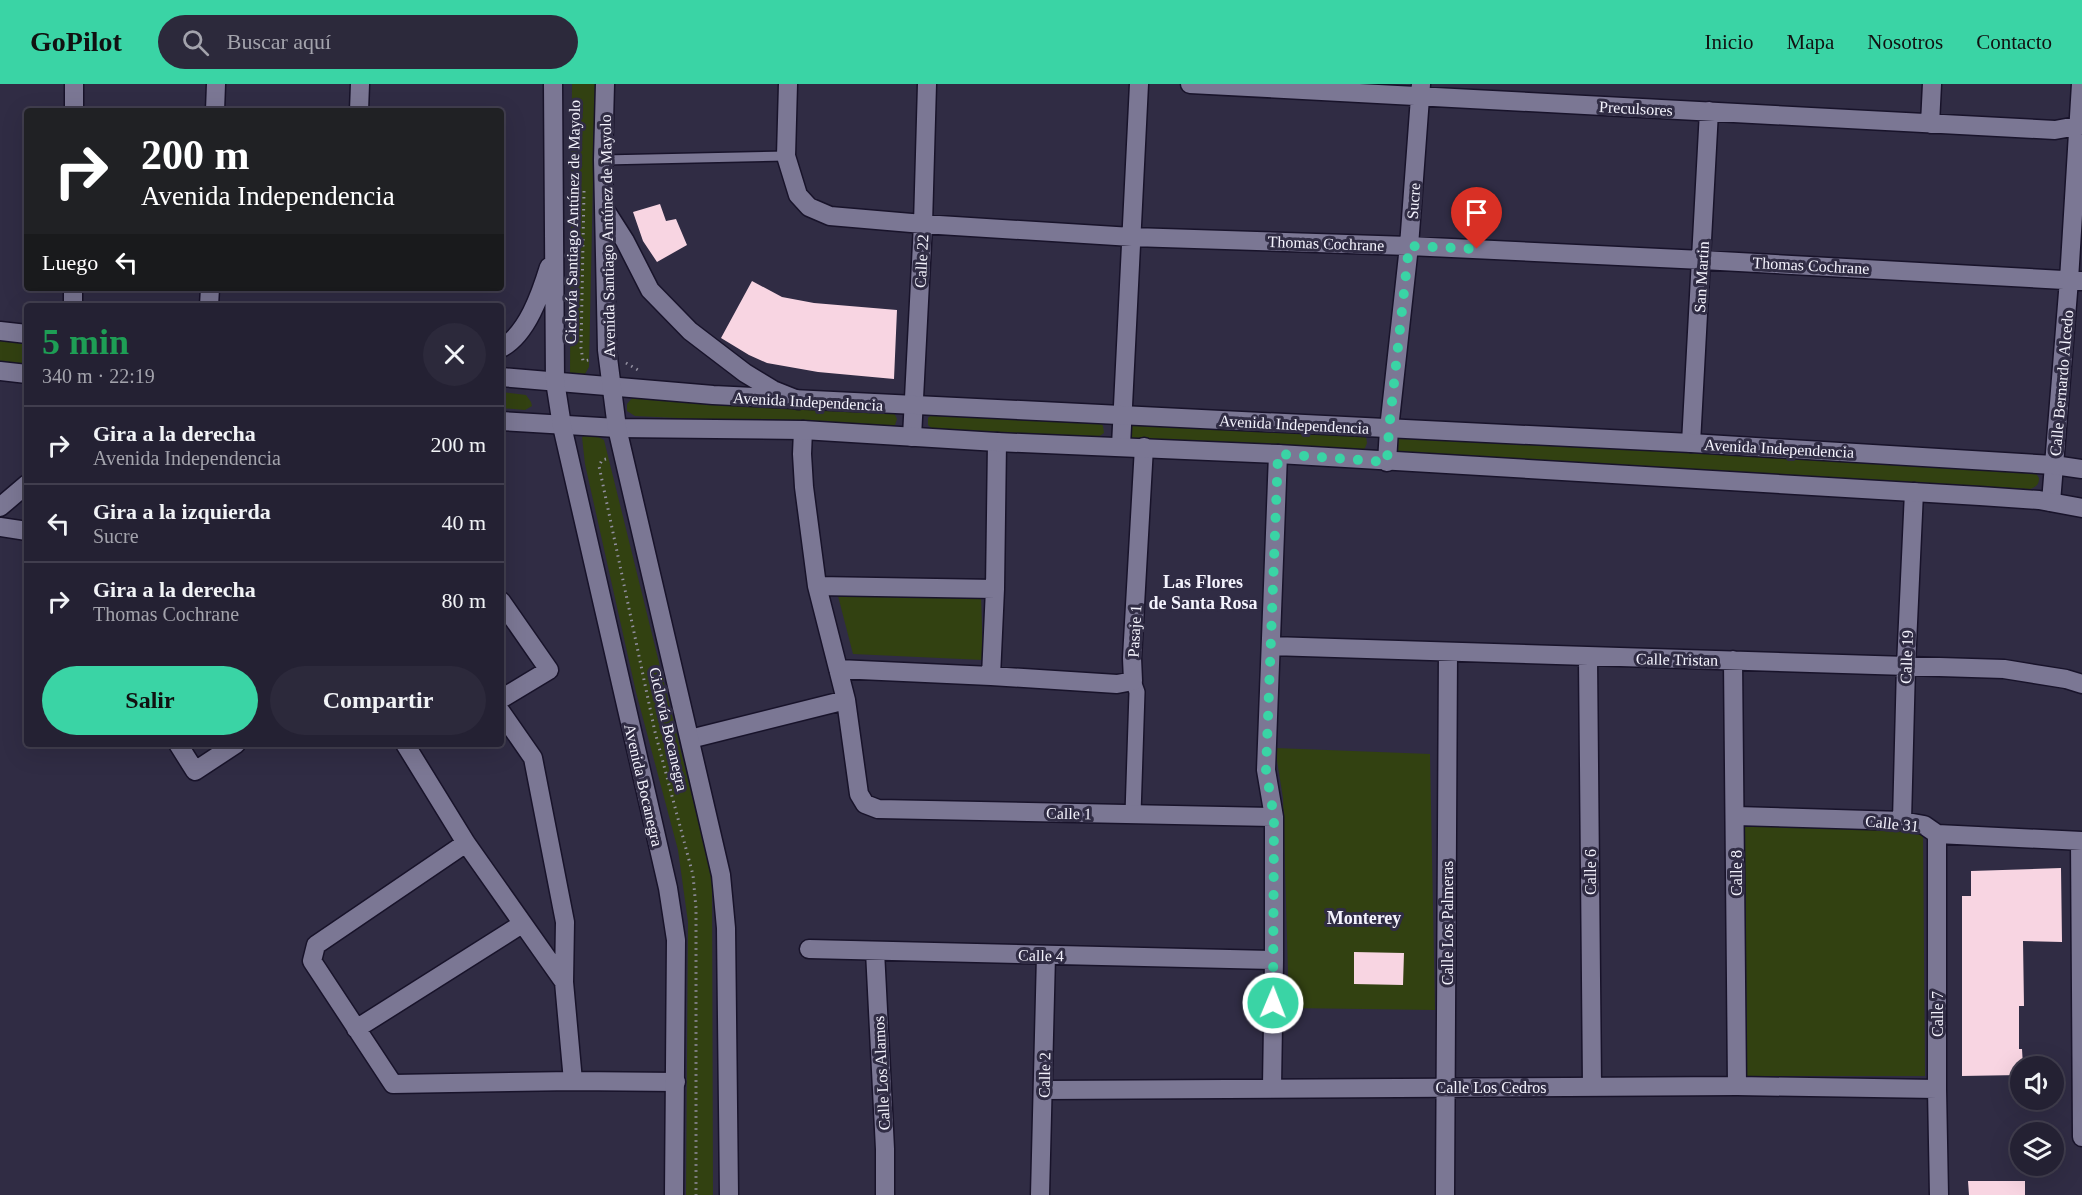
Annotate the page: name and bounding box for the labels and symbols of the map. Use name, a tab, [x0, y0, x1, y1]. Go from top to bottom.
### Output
street label: Preculsores	[1599, 98, 1673, 119]
street label: Ciclovía Santiago Antúnez de Mayolo	[562, 100, 584, 344]
street label: Avenida Santiago Antúnez de Mayolo	[597, 114, 619, 358]
street label: Sucre	[1404, 182, 1423, 220]
pin	[1451, 187, 1502, 249]
street label: Thomas Cochrane	[1267, 233, 1385, 254]
street label: Calle 22	[912, 234, 931, 288]
street label: San Martin	[1691, 241, 1712, 313]
street label: Thomas Cochrane	[1752, 254, 1870, 277]
street label: Calle Bernardo Alcedo	[2047, 309, 2076, 457]
street label: Avenida Independencia	[732, 389, 883, 415]
street label: Avenida Independencia	[1218, 412, 1369, 438]
street label: Avenida Independencia	[1703, 436, 1854, 462]
district label: Las Flores de Santa Rosa	[1148, 572, 1258, 613]
street label: Pasaje 1	[1125, 604, 1145, 658]
street label: Calle 19	[1897, 630, 1916, 684]
street label: Calle Tristan	[1636, 650, 1718, 669]
street label: Ciclovía Bocanegra	[645, 666, 691, 793]
street label: Avenida Bocanegra	[620, 722, 666, 848]
street label: Calle 1	[1046, 805, 1092, 822]
street label: Calle 31	[1864, 812, 1920, 835]
street label: Calle 6	[1582, 849, 1599, 895]
street label: Calle 8	[1728, 850, 1745, 896]
street label: Calle Los Palmeras	[1439, 861, 1456, 985]
district label: Monterey	[1327, 908, 1401, 928]
street label: Calle 4	[1018, 947, 1064, 964]
position arrow	[1241, 971, 1305, 1035]
street label: Calle 7	[1929, 991, 1946, 1037]
street label: Calle Los Alamos	[870, 1015, 893, 1131]
street label: Calle 2	[1036, 1052, 1053, 1098]
street label: Calle Los Cedros	[1435, 1079, 1547, 1096]

